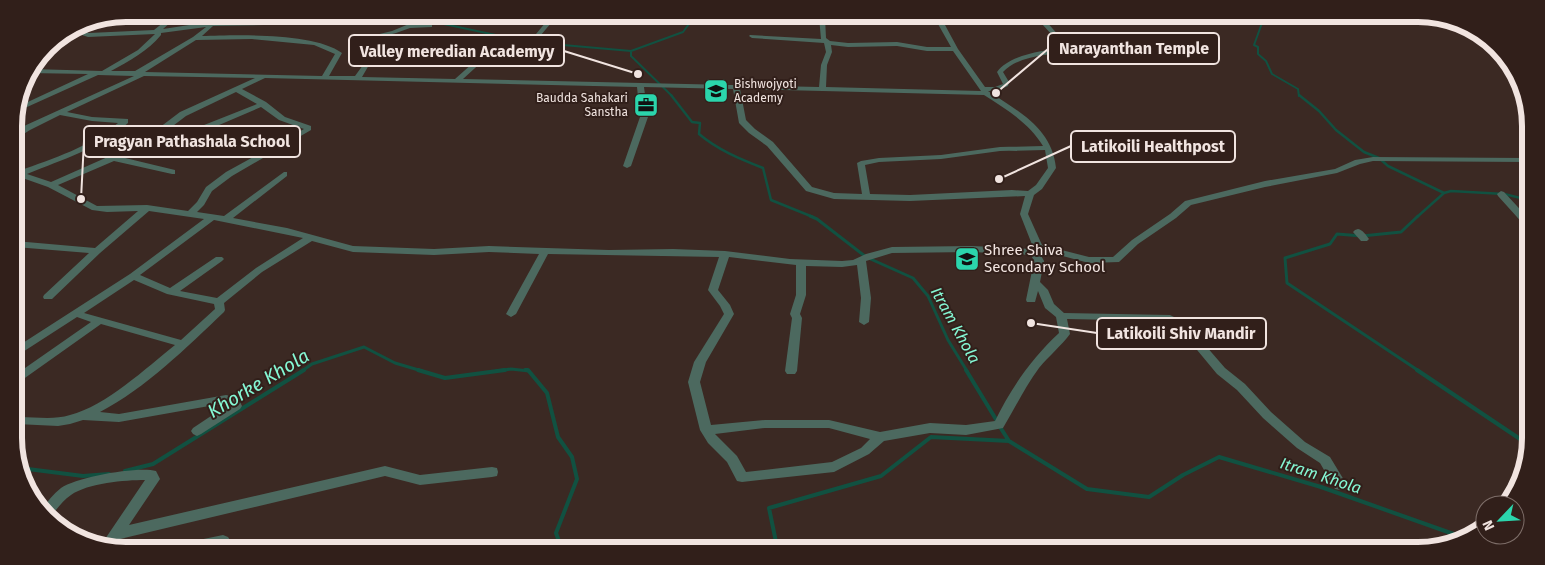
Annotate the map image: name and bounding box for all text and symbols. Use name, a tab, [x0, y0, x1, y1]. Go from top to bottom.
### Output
callout: Narayanthan Temple	[1048, 33, 1219, 64]
callout: Valley meredian Academyy	[349, 35, 564, 66]
text: Narayanthan Temple	[1059, 39, 1209, 58]
text: Valley meredian Academyy	[359, 42, 555, 61]
place label: Bishwojyoti Academy	[734, 77, 797, 105]
school or university icon: Bishwojyoti Academy	[703, 78, 729, 104]
place label: Baudda Sahakari Sanstha	[536, 91, 628, 119]
office icon: Baudda Sahakari Sanstha	[633, 92, 659, 118]
callout: Pragyan Pathashala School	[84, 126, 300, 157]
callout: Latikoili Healthpost	[1071, 131, 1235, 162]
text: Pragyan Pathashala School	[94, 132, 290, 151]
text: Latikoili Healthpost	[1081, 137, 1226, 156]
place label: Shree Shiva Secondary School	[984, 241, 1106, 276]
school or university icon: Shree Shiva Secondary School	[954, 246, 980, 272]
water label: Itram Khola	[927, 284, 984, 367]
callout: Latikoili Shiv Mandir	[1097, 318, 1266, 349]
text: Latikoili Shiv Mandir	[1106, 324, 1256, 343]
water label: Khorke Khola	[203, 344, 313, 423]
water label: Itram Khola	[1278, 453, 1364, 498]
north arrow	[1475, 495, 1525, 545]
text: N	[1479, 517, 1498, 533]

